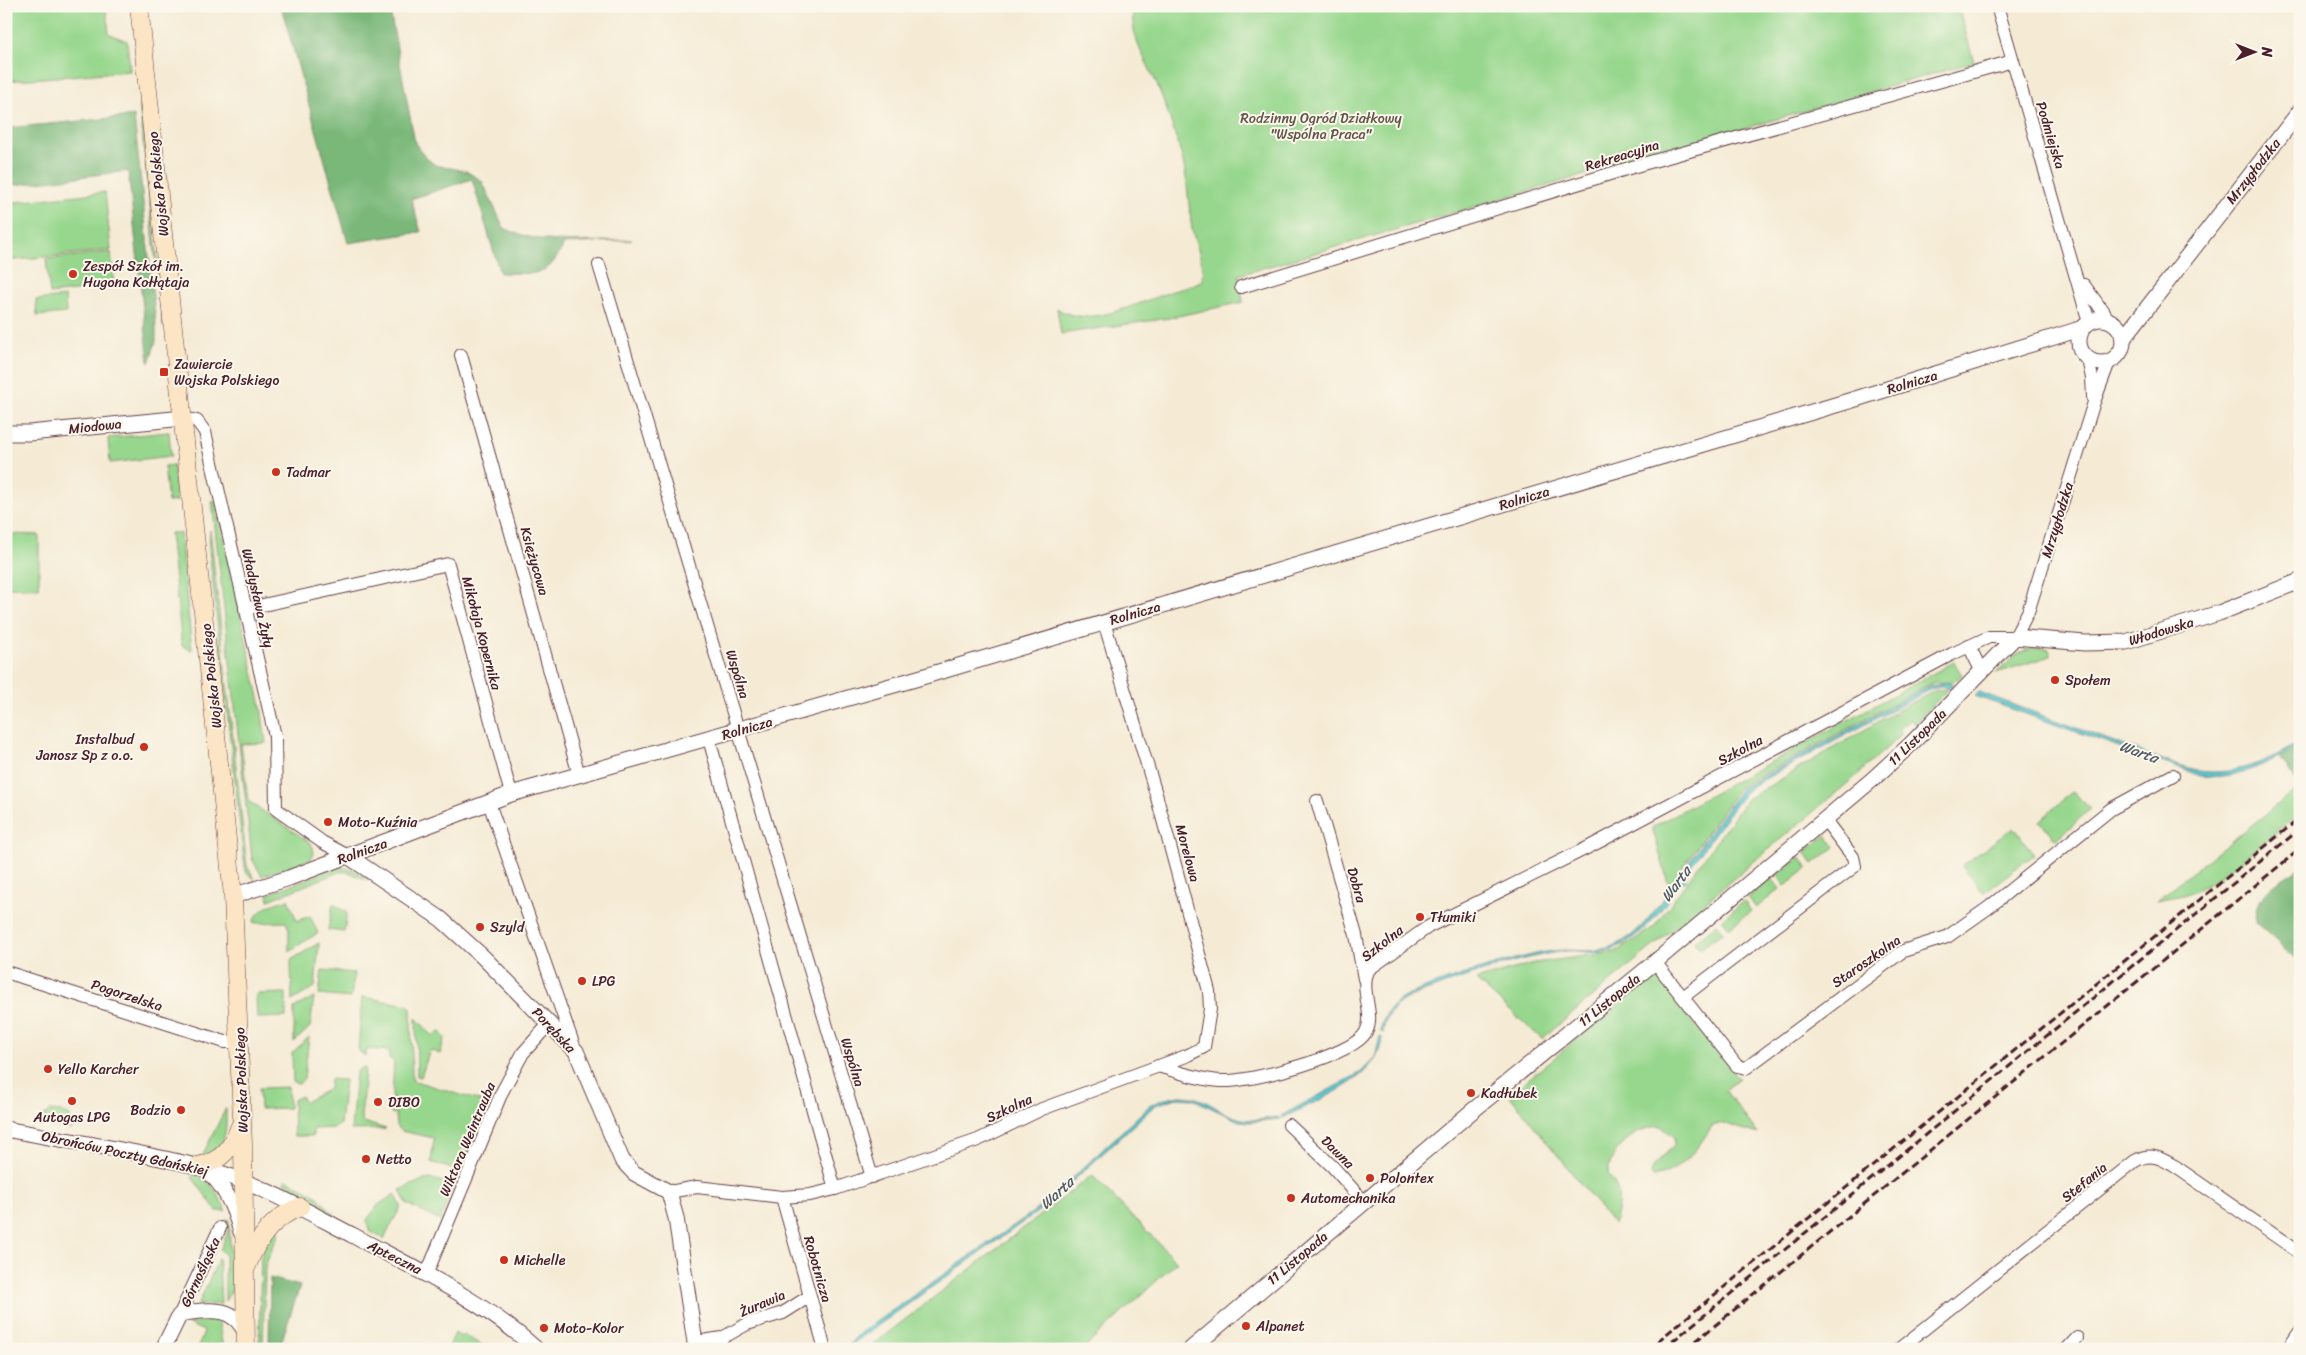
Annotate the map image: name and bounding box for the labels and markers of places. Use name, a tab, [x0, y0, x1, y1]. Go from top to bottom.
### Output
place label: Zespół Szkół im. Hugona Kołłątaja	[83, 254, 189, 295]
marker: Zespół Szkół im. Hugona Kołłątaja	[67, 268, 79, 280]
place label: Zawiercie Wojska Polskiego	[174, 352, 279, 393]
marker: Zawiercie Wojska Polskiego	[158, 366, 170, 378]
place label: Tadmar	[286, 460, 332, 485]
marker: Tadmar	[270, 466, 282, 478]
place label: Społem	[2065, 668, 2111, 693]
marker: Społem	[2049, 674, 2061, 686]
place label: Instalbud Janosz Sp z o.o.	[35, 727, 136, 768]
marker: Instalbud Janosz Sp z o.o.	[138, 741, 150, 753]
place label: Moto-Kuźnia	[338, 810, 418, 835]
marker: Moto-Kuźnia	[322, 816, 334, 828]
place label: Tłumiki	[1430, 905, 1477, 930]
marker: Tłumiki	[1414, 911, 1426, 923]
place label: Szyld	[490, 915, 526, 940]
marker: Szyld	[474, 921, 486, 933]
place label: LPG	[592, 969, 616, 994]
marker: LPG	[576, 975, 588, 987]
place label: Yello Karcher	[58, 1057, 140, 1082]
marker: Yello Karcher	[42, 1063, 54, 1075]
place label: Kadłubek	[1481, 1081, 1538, 1106]
marker: Kadłubek	[1465, 1087, 1477, 1099]
place label: DIBO	[388, 1090, 420, 1115]
marker: Autogas LPG	[66, 1095, 78, 1107]
marker: DIBO	[372, 1096, 384, 1108]
place label: Bodzio	[130, 1098, 171, 1123]
marker: Bodzio	[175, 1104, 187, 1116]
place label: Autogas LPG	[33, 1105, 111, 1130]
place label: Netto	[376, 1147, 412, 1172]
marker: Netto	[360, 1153, 372, 1165]
place label: Polontex	[1380, 1166, 1435, 1191]
marker: Polontex	[1364, 1172, 1376, 1184]
place label: Automechanika	[1300, 1186, 1396, 1211]
marker: Automechanika	[1285, 1192, 1297, 1204]
place label: Michelle	[514, 1248, 566, 1273]
marker: Michelle	[498, 1254, 510, 1266]
place label: Alpanet	[1255, 1314, 1305, 1339]
place label: Moto-Kolor	[554, 1316, 625, 1341]
marker: Alpanet	[1240, 1320, 1252, 1332]
marker: Moto-Kolor	[538, 1322, 550, 1334]

